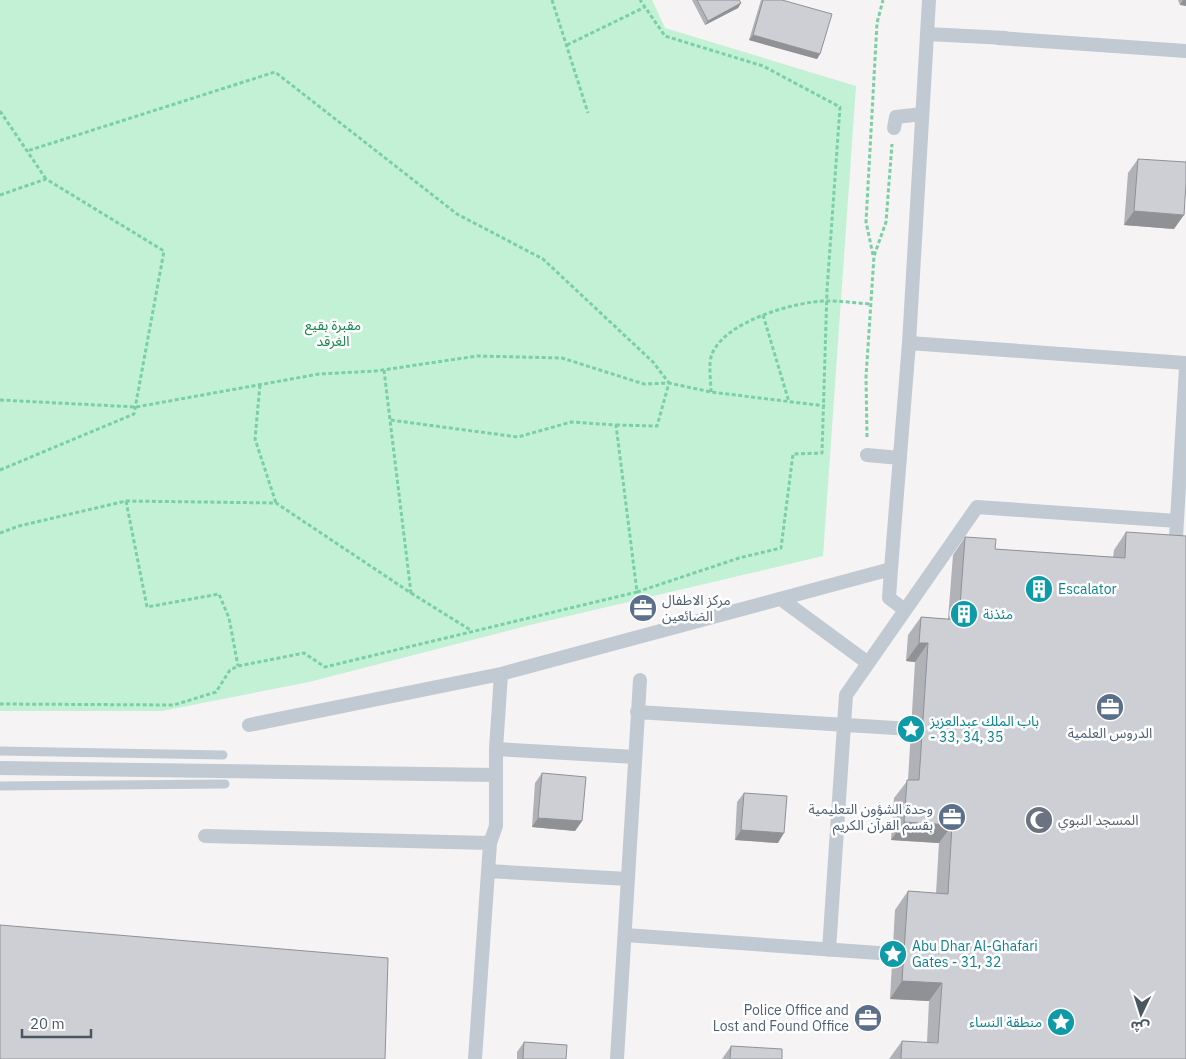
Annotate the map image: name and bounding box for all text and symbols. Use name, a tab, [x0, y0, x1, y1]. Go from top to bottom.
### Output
park label: مقبرة بقيع الغرقد	[305, 316, 361, 350]
building icon: Escalator	[1024, 574, 1054, 604]
place label: Escalator	[1058, 580, 1117, 598]
place label: مركز الاطفال الضائعين	[662, 591, 731, 625]
office icon: مركز الاطفال الضائعين	[628, 593, 658, 623]
building icon: مئذنة	[949, 599, 979, 629]
place label: مئذنة	[983, 605, 1013, 623]
office icon: الدروس العلمية	[1095, 692, 1125, 722]
place label: باب الملك عبدالعزيز - 33, 34, 35	[929, 712, 1039, 746]
place icon: باب الملك عبدالعزيز - 33, 34, 35	[896, 714, 926, 744]
place label: الدروس العلمية	[1068, 724, 1152, 742]
place label: وحدة الشؤون التعليمية بقسم القرآن الكريم	[808, 800, 933, 836]
office icon: وحدة الشؤون التعليمية بقسم القرآن الكريم	[937, 802, 967, 832]
mosque icon: المسجد النبوي	[1024, 805, 1054, 835]
place label: المسجد النبوي	[1058, 811, 1138, 831]
place label: Abu Dhar Al-Ghafari Gates - 31, 32	[912, 937, 1038, 971]
place icon: Abu Dhar Al-Ghafari Gates - 31, 32	[878, 939, 908, 969]
north arrow	[1116, 989, 1166, 1039]
place label: Police Office and Lost and Found Office	[713, 1001, 849, 1035]
office icon: Police Office and Lost and Found Office	[853, 1003, 883, 1033]
scale bar	[22, 1006, 91, 1038]
place icon: منطقة النساء	[1046, 1007, 1076, 1037]
place label: منطقة النساء	[969, 1013, 1042, 1031]
text: 20 m	[30, 1014, 65, 1033]
text: ش	[1130, 1017, 1150, 1037]

